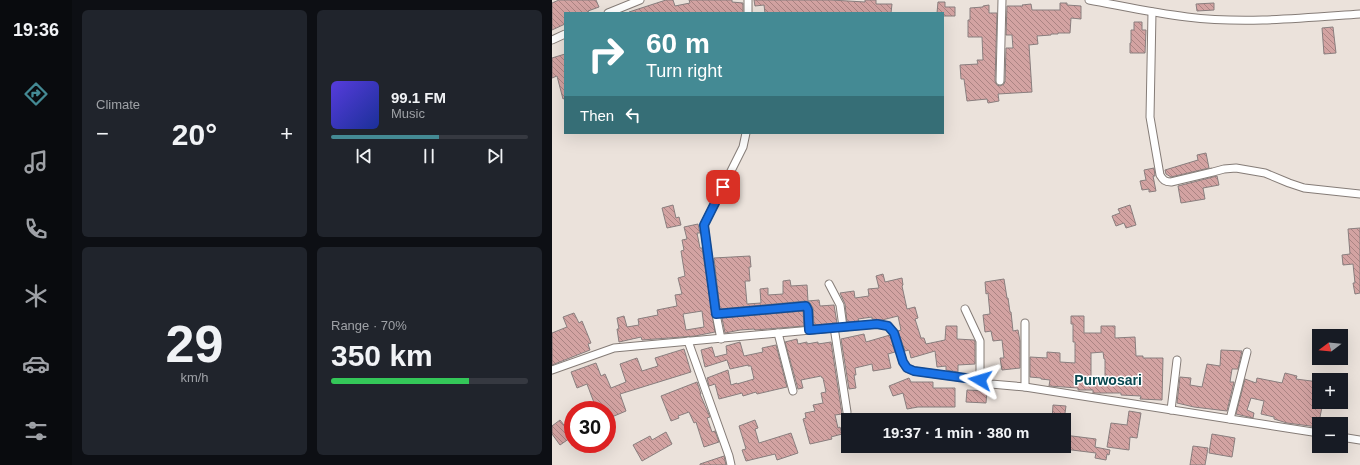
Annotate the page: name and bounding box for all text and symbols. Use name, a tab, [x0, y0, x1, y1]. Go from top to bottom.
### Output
text: 19:36	[13, 20, 59, 40]
icon: right	[580, 28, 632, 80]
text: 60 m	[646, 28, 710, 59]
text: Turn right	[646, 61, 722, 81]
icon: directions	[22, 80, 50, 108]
text: 99.1 FM	[391, 89, 446, 106]
text: Climate	[96, 97, 140, 112]
icon: left	[622, 104, 644, 126]
text: Music	[391, 106, 425, 121]
text: Then	[580, 107, 614, 124]
text: 20°	[172, 118, 217, 151]
text: −	[96, 121, 109, 146]
text: +	[280, 121, 293, 146]
icon: previous	[353, 145, 375, 167]
icon: pause	[418, 145, 440, 167]
icon: next	[484, 145, 506, 167]
icon: music	[22, 148, 50, 176]
pin	[706, 170, 740, 204]
icon: arrive	[712, 176, 734, 198]
icon: phone	[22, 215, 50, 243]
icon: climate	[22, 282, 50, 310]
text: 29	[166, 315, 223, 373]
text: Range · 70%	[331, 318, 407, 333]
north arrow	[1312, 329, 1348, 365]
map controls	[1312, 329, 1348, 453]
text: 350 km	[331, 339, 433, 372]
icon: car	[22, 350, 50, 378]
position arrow	[959, 359, 1001, 401]
text: km/h	[180, 370, 209, 385]
district label: Purwosari	[1074, 372, 1142, 388]
button: +	[1312, 373, 1348, 409]
speed limit sign: 30	[564, 401, 616, 453]
icon: filters	[22, 417, 50, 445]
button: −	[1312, 417, 1348, 453]
text: 19:37 · 1 min · 380 m	[883, 424, 1029, 441]

